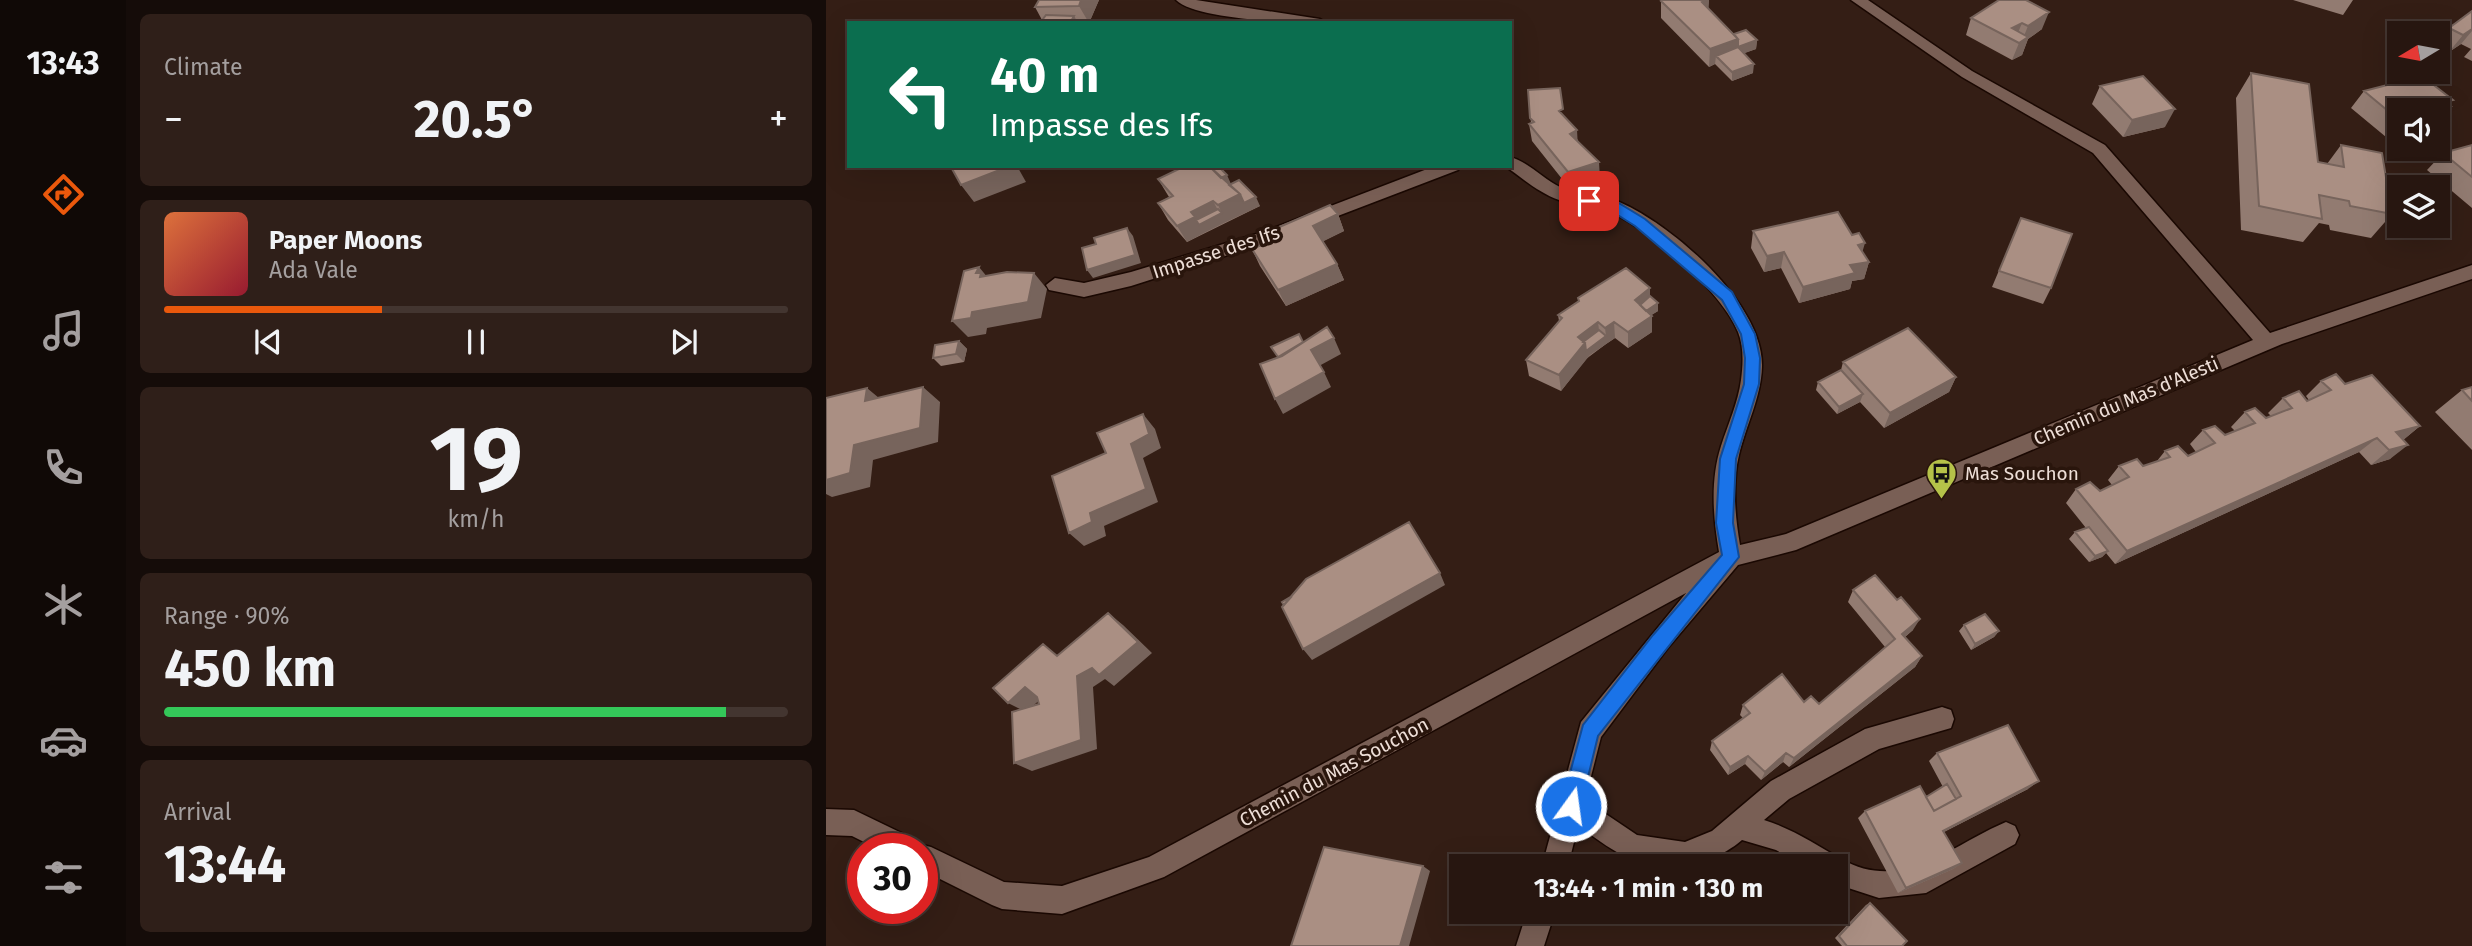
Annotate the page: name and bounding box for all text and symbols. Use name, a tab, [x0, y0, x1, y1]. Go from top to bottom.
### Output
north arrow	[2387, 21, 2450, 84]
map controls	[2387, 21, 2450, 238]
text: 13:43	[26, 44, 100, 82]
text: 40 m	[990, 46, 1099, 105]
icon: left	[875, 49, 966, 140]
text: Climate	[164, 53, 243, 81]
text: 20.5°	[414, 88, 538, 151]
text: −	[164, 96, 183, 142]
text: +	[769, 96, 788, 142]
button: sound	[2387, 98, 2450, 161]
text: Impasse des Ifs	[990, 106, 1213, 144]
icon: directions	[39, 170, 88, 219]
pin	[1559, 171, 1619, 231]
button: layers	[2387, 175, 2450, 238]
icon: arrive	[1570, 182, 1608, 220]
street label: Impasse des Ifs	[1149, 221, 1283, 283]
text: Paper Moons	[269, 225, 422, 256]
text: Ada Vale	[269, 256, 358, 284]
icon: music	[39, 306, 88, 355]
icon: previous	[249, 323, 287, 361]
icon: pause	[457, 323, 495, 361]
icon: next	[665, 323, 703, 361]
street label: Chemin du Mas d'Alesti	[2030, 352, 2222, 450]
text: 19	[429, 405, 523, 514]
icon: phone	[39, 443, 88, 492]
bus stop icon: Mas Souchon	[1925, 456, 1959, 500]
place label: Mas Souchon	[1965, 462, 2079, 485]
text: km/h	[448, 505, 504, 533]
icon: climate	[39, 580, 88, 629]
text: Range · 90%	[164, 602, 289, 630]
text: 450 km	[164, 637, 336, 700]
street label: Chemin du Mas Souchon	[1235, 712, 1433, 832]
icon: car	[39, 716, 88, 765]
position arrow	[1534, 769, 1608, 843]
text: Arrival	[164, 798, 231, 826]
text: 13:44	[164, 833, 286, 896]
speed limit sign: 30	[847, 833, 938, 924]
icon: filters	[39, 853, 88, 902]
text: 13:44 · 1 min · 130 m	[1534, 873, 1763, 904]

